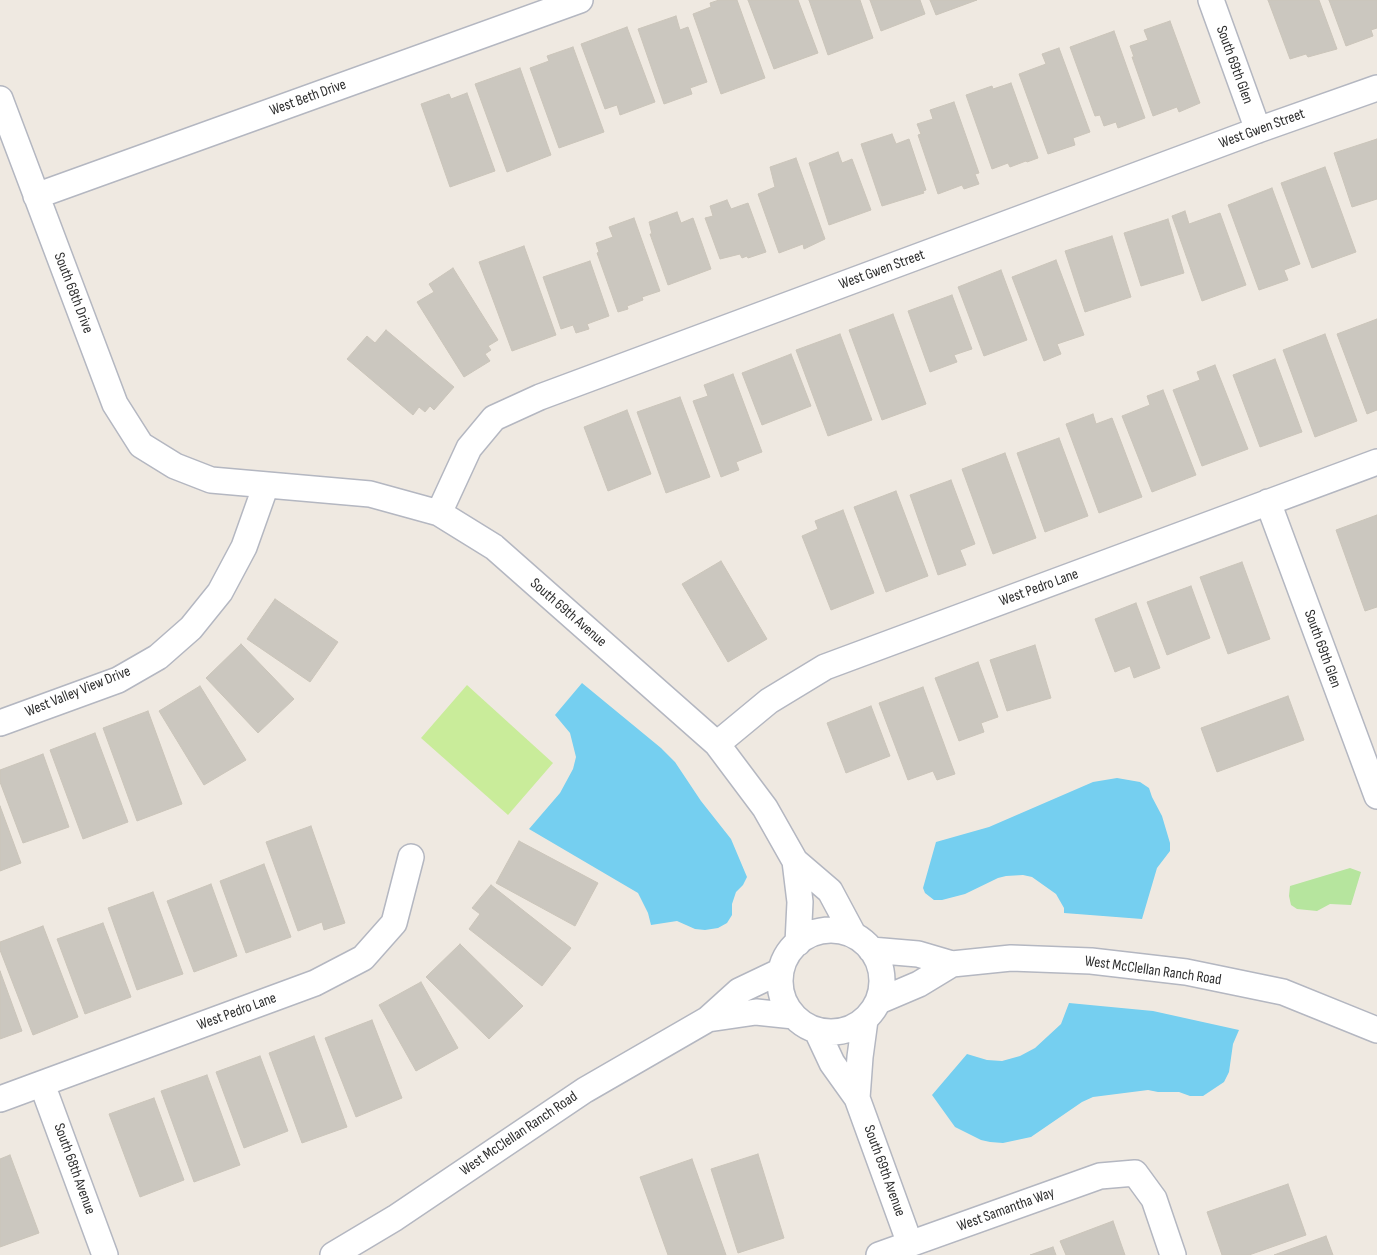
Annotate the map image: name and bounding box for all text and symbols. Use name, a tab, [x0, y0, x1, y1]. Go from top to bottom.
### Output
street label: South 69th Glen	[1212, 24, 1256, 106]
street label: West Beth Drive	[267, 76, 349, 120]
street label: West Gwen Street	[1217, 105, 1307, 153]
street label: West Gwen Street	[837, 246, 927, 294]
street label: South 68th Drive	[49, 250, 97, 336]
street label: West Pedro Lane	[997, 565, 1081, 611]
street label: South 69th Avenue	[526, 575, 610, 651]
street label: South 69th Glen	[1300, 608, 1344, 690]
street label: West Valley View Drive	[23, 663, 133, 721]
street label: West McClellan Ranch Road	[1084, 953, 1222, 989]
street label: West Pedro Lane	[195, 989, 279, 1035]
street label: West McClellan Ranch Road	[457, 1088, 581, 1180]
street label: South 68th Avenue	[49, 1121, 99, 1217]
street label: South 69th Avenue	[859, 1123, 909, 1219]
street label: West Samantha Way	[955, 1184, 1057, 1236]

